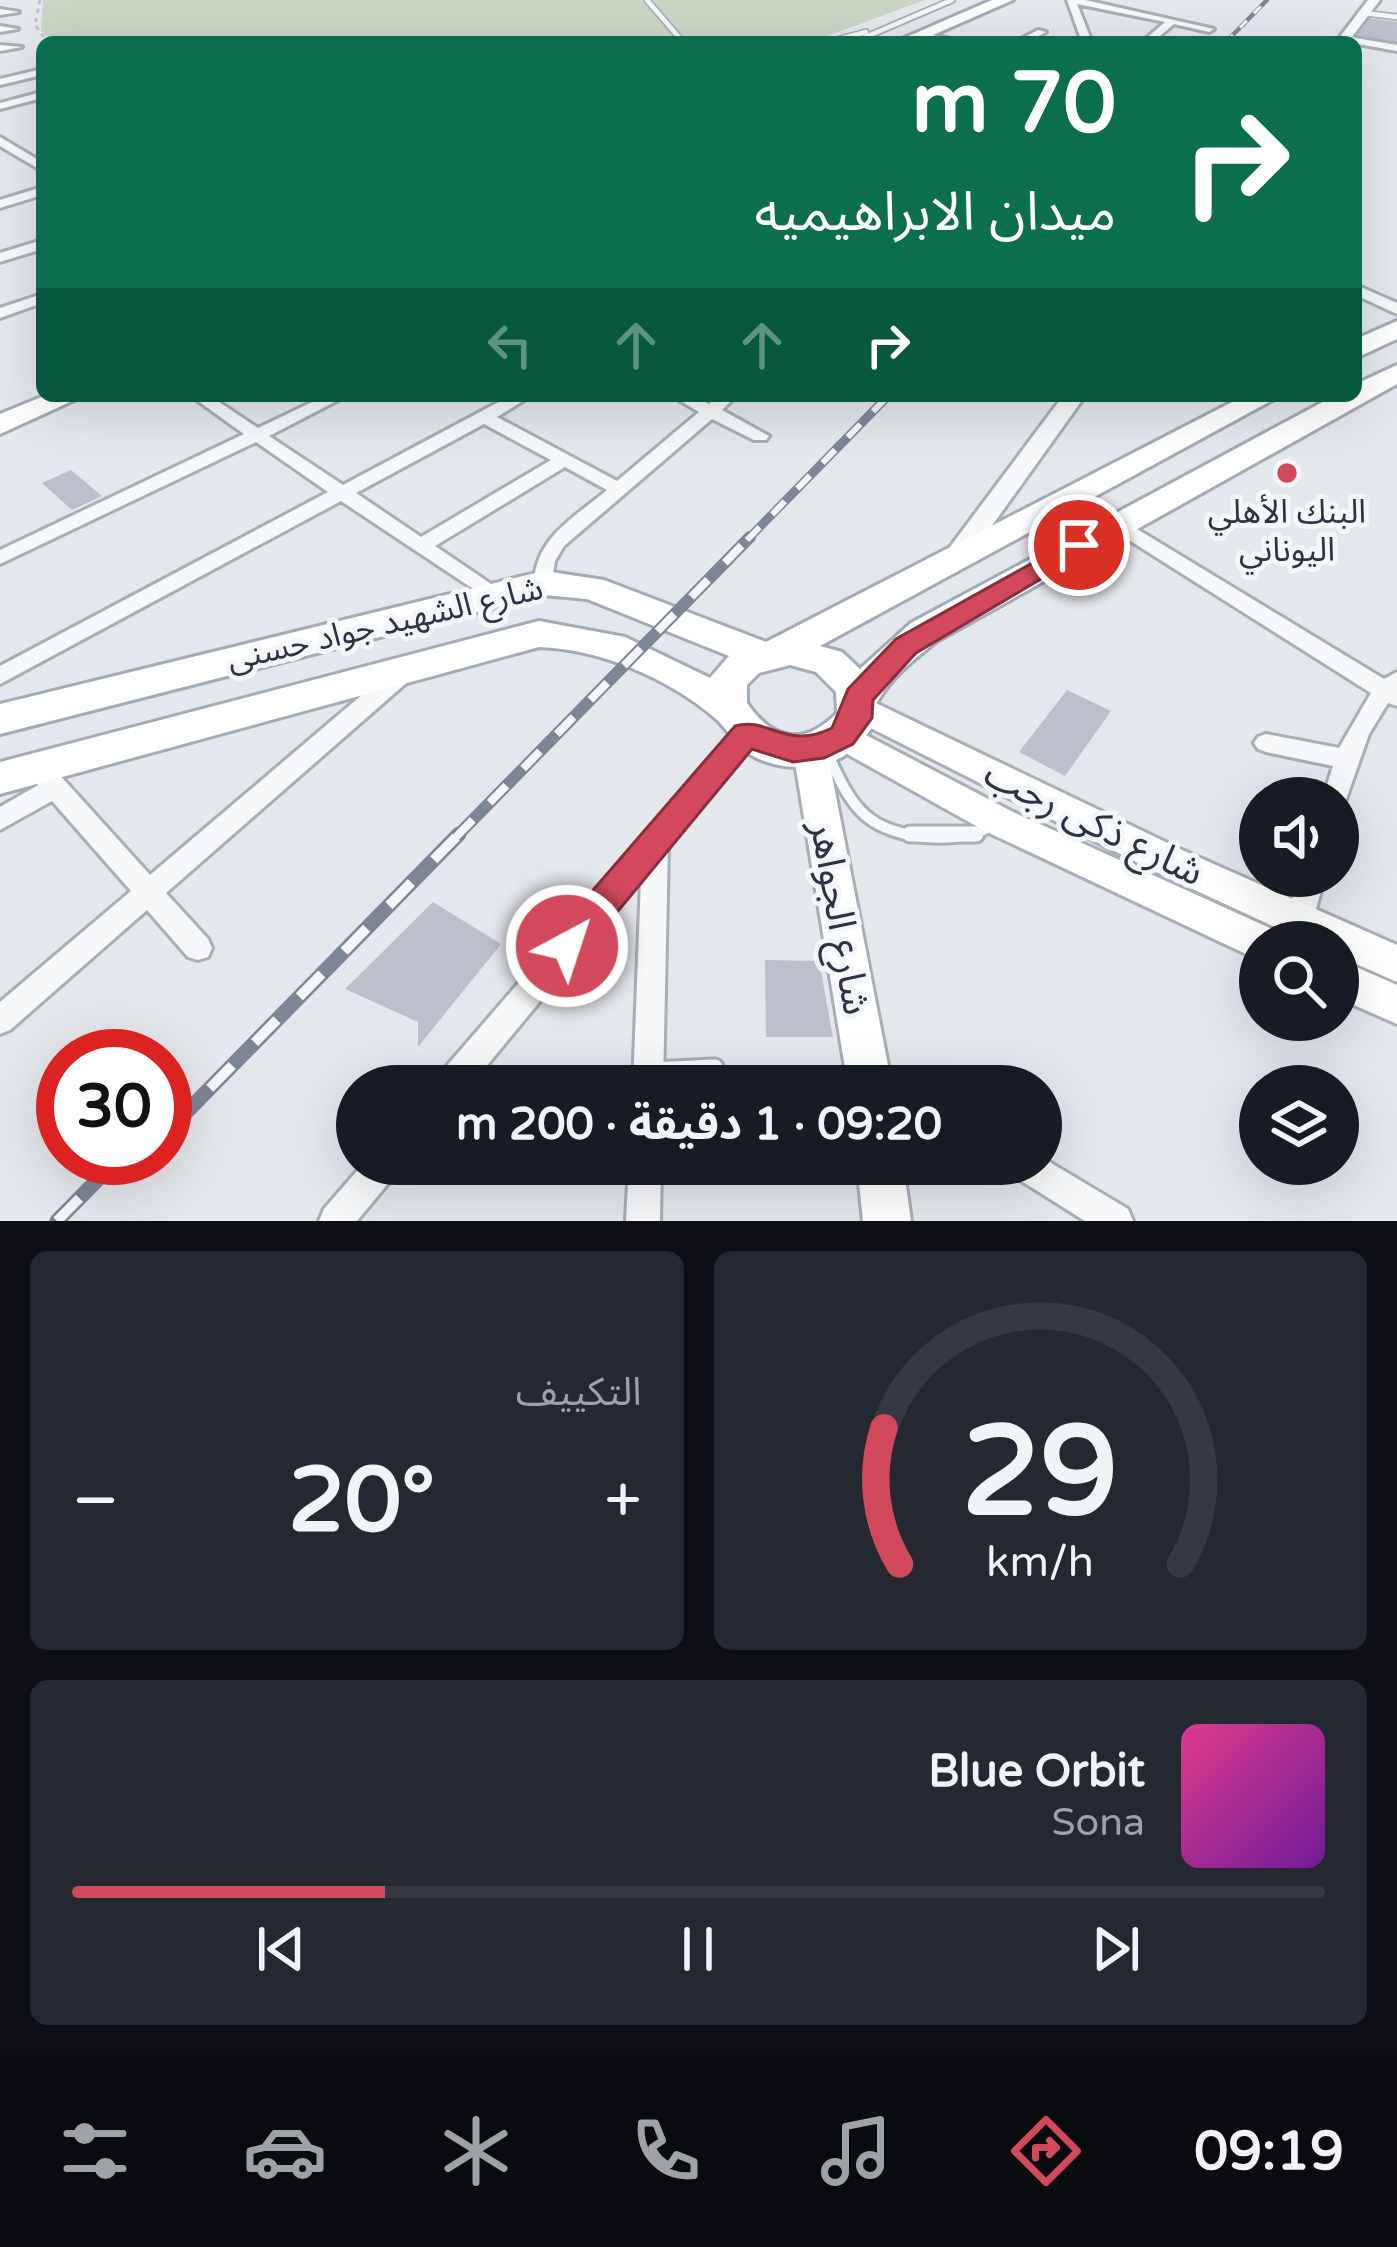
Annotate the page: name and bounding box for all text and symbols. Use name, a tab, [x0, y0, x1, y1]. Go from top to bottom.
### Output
text: 70 m	[912, 54, 1116, 155]
icon: right	[1158, 84, 1314, 240]
text: ميدان الابراهيميه	[754, 180, 1116, 245]
icon: left	[477, 312, 543, 378]
icon: ahead	[603, 312, 669, 378]
icon: ahead	[729, 312, 795, 378]
icon: right	[855, 312, 921, 378]
marker: البنك الأهلي اليوناني	[1274, 460, 1300, 486]
place label: البنك الأهلي اليوناني	[1208, 493, 1366, 574]
pin	[1028, 494, 1130, 596]
icon: arrive	[1046, 512, 1112, 578]
street label: شارع الشهيد جواد حسنى	[223, 569, 548, 683]
street label: شارع ذكى رجب	[975, 750, 1211, 900]
map controls	[1239, 777, 1359, 1185]
button: sound	[1239, 777, 1359, 897]
street label: شارع الجواهر	[796, 816, 880, 1019]
position arrow	[504, 883, 630, 1009]
button: search	[1239, 921, 1359, 1041]
speed limit sign: 30	[36, 1029, 192, 1185]
button: layers	[1239, 1065, 1359, 1185]
text: 09:20 · 1 دقيقة · 200 m	[456, 1098, 942, 1152]
text: التكييف	[516, 1369, 642, 1416]
text: 29	[962, 1398, 1119, 1549]
text: 20°	[288, 1447, 435, 1556]
text: −	[72, 1461, 119, 1541]
text: +	[604, 1461, 642, 1541]
text: km/h	[986, 1536, 1094, 1587]
text: Blue Orbit	[928, 1745, 1145, 1799]
text: Sona	[1052, 1799, 1145, 1846]
icon: previous	[248, 1916, 314, 1982]
icon: pause	[665, 1916, 731, 1982]
icon: next	[1083, 1916, 1149, 1982]
icon: filters	[53, 2109, 137, 2193]
icon: car	[243, 2109, 327, 2193]
icon: climate	[434, 2109, 518, 2193]
icon: phone	[624, 2109, 708, 2193]
icon: music	[814, 2109, 898, 2193]
icon: directions	[1004, 2109, 1088, 2193]
text: 09:19	[1194, 2119, 1344, 2184]

